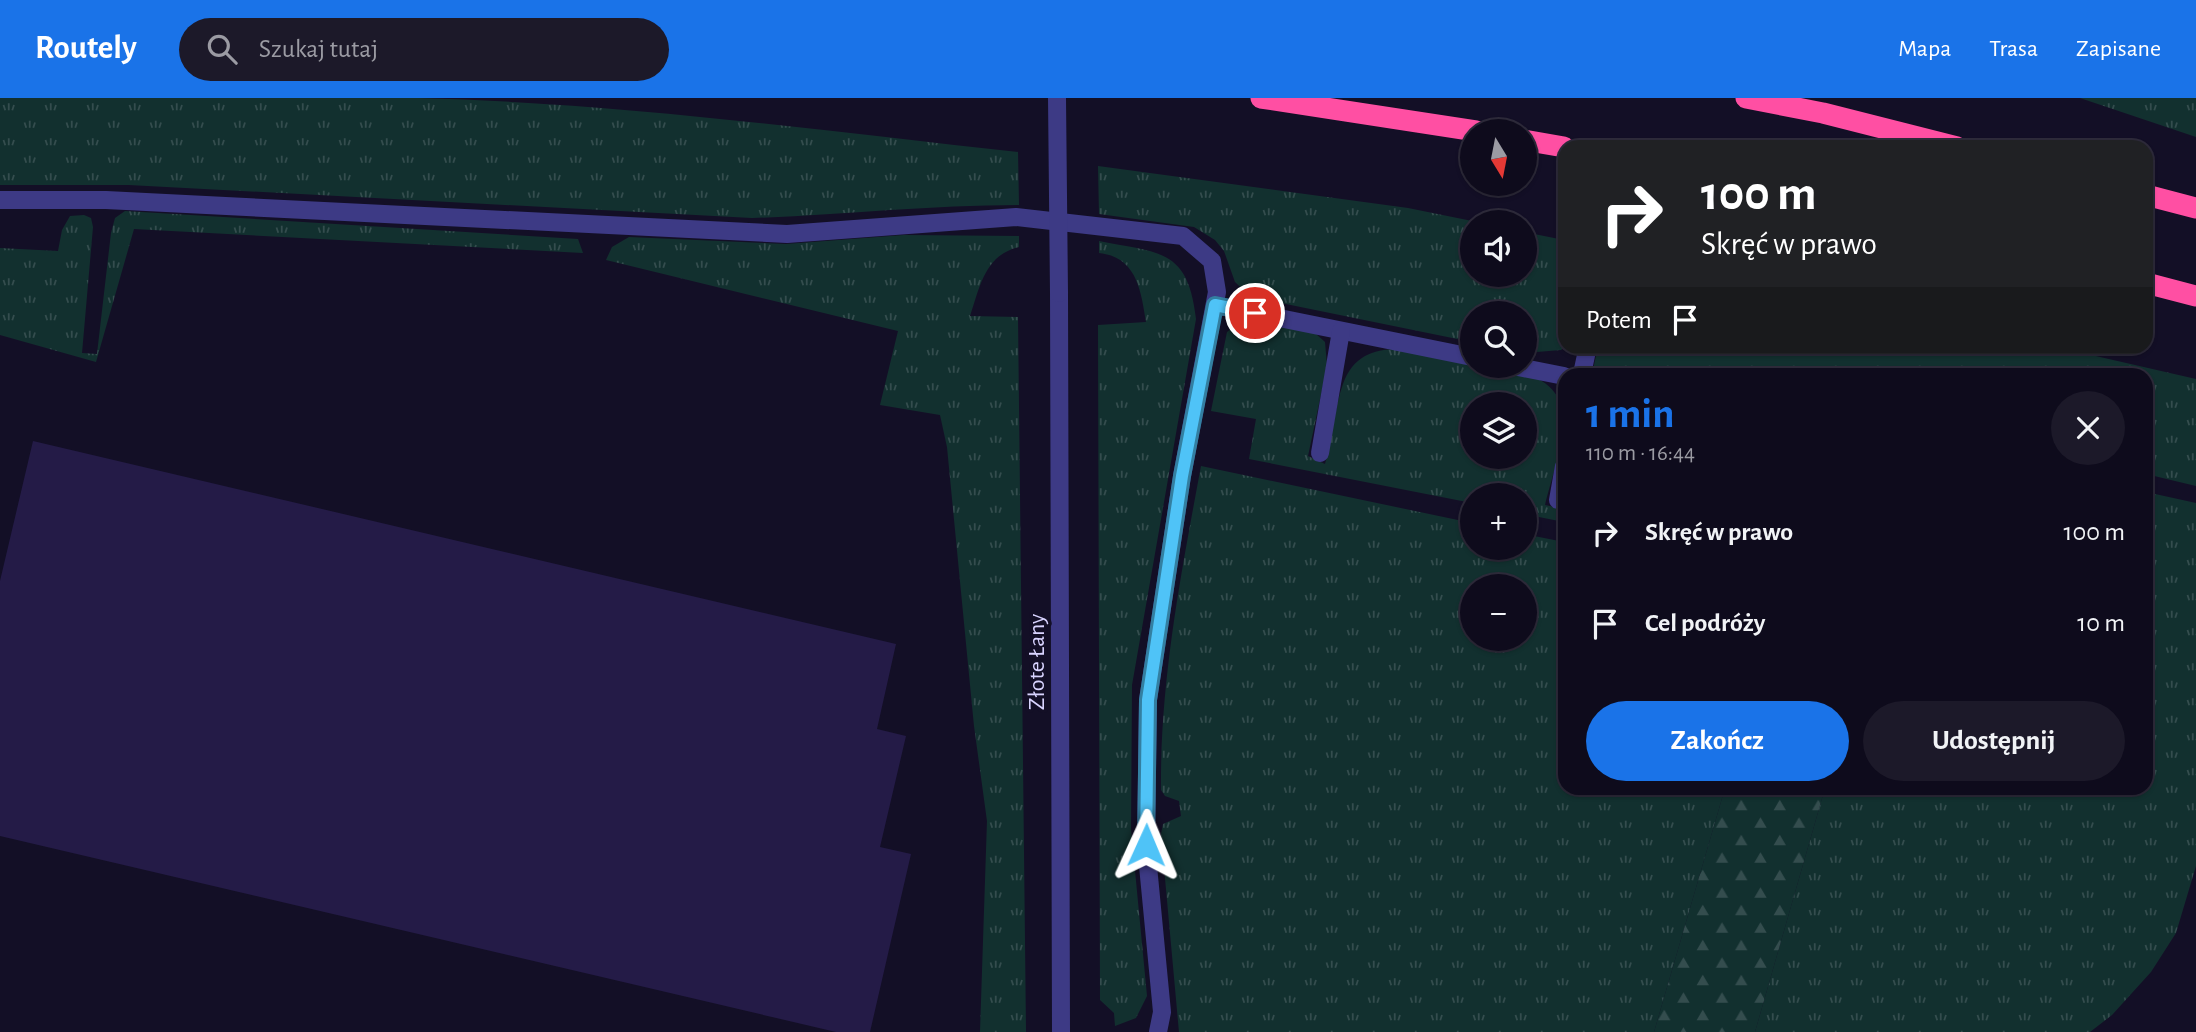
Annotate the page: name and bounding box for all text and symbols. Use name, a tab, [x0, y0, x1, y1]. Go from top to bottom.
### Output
search box	[179, 18, 669, 81]
icon: search	[203, 30, 241, 68]
text: Routely	[35, 32, 137, 65]
text: Szukaj tutaj	[259, 36, 378, 62]
text: Mapa	[1898, 37, 1951, 61]
text: Trasa	[1989, 37, 2038, 61]
text: Zapisane	[2076, 37, 2161, 61]
north arrow	[1460, 119, 1536, 196]
map controls	[1460, 119, 1537, 651]
icon: right	[1586, 168, 1677, 259]
text: 100 m	[1701, 170, 1817, 219]
button: sound	[1460, 210, 1537, 287]
text: Skręć w prawo	[1701, 228, 1877, 260]
pin	[1225, 283, 1285, 343]
icon: arrive	[1236, 294, 1274, 332]
button: search	[1460, 301, 1537, 378]
icon: arrive	[1666, 301, 1704, 339]
text: Potem	[1586, 307, 1652, 333]
button: close	[2051, 391, 2125, 465]
button: layers	[1460, 392, 1537, 469]
text: 1 min	[1586, 393, 1675, 435]
text: 110 m · 16:44	[1586, 442, 1695, 465]
button: +	[1460, 483, 1537, 560]
icon: right	[1586, 514, 1624, 552]
text: Skręć w prawo	[1645, 519, 1793, 545]
text: 100 m	[2064, 519, 2125, 545]
button: −	[1460, 574, 1537, 651]
icon: arrive	[1586, 605, 1624, 643]
text: Cel podróży	[1645, 610, 1765, 636]
text: 10 m	[2077, 610, 2125, 636]
street label: Złote Łany	[1025, 614, 1049, 710]
button: Zakończ	[1586, 701, 1849, 781]
button: Udostępnij	[1863, 701, 2125, 781]
position arrow	[1109, 808, 1183, 882]

